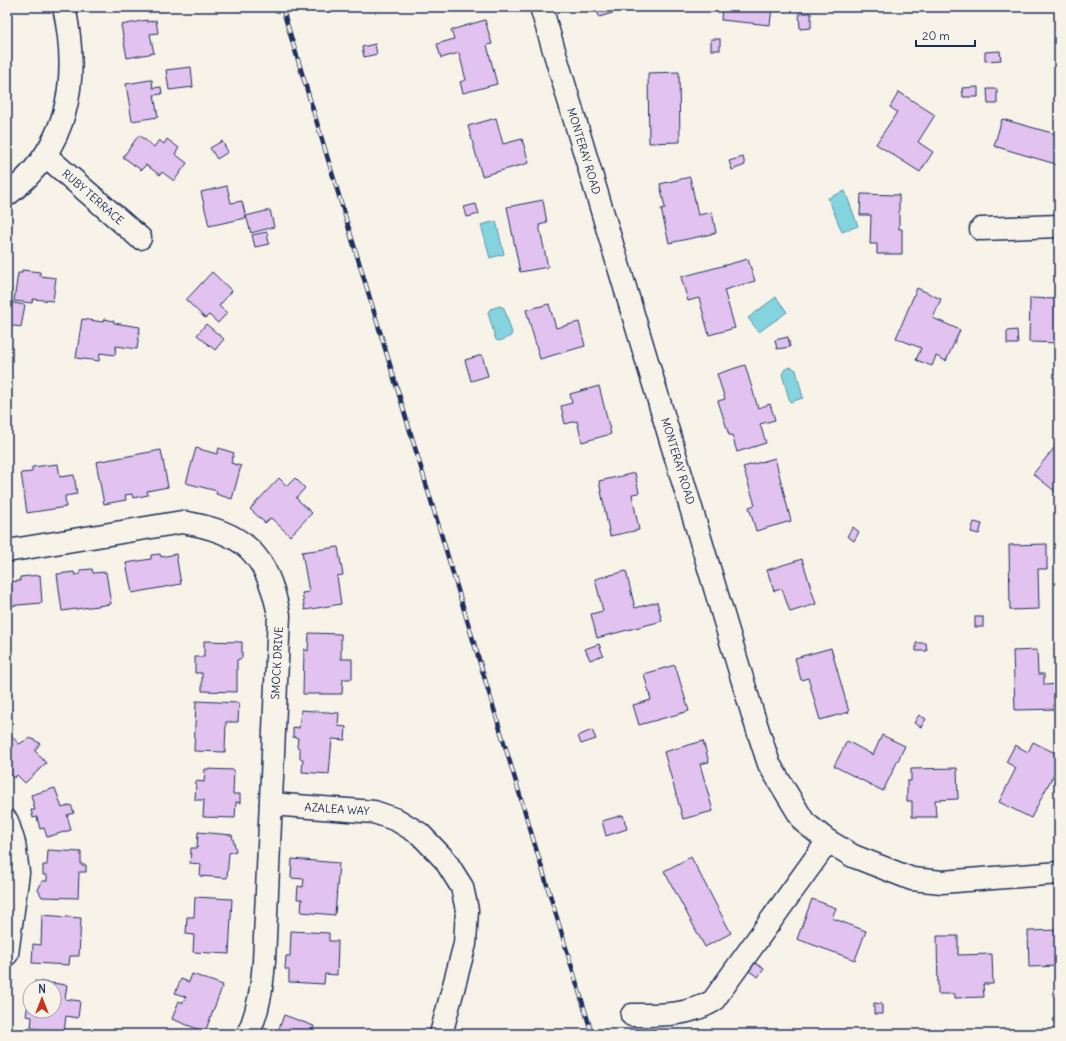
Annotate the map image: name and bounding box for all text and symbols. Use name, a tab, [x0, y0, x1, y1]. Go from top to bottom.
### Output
scale bar	[916, 22, 975, 48]
text: 20 m	[922, 28, 950, 43]
street label: MONTERAY ROAD	[564, 106, 604, 196]
street label: RUBY TERRACE	[59, 166, 127, 228]
street label: MONTERAY ROAD	[658, 416, 698, 506]
street label: SMOCK DRIVE	[268, 626, 286, 700]
street label: AZALEA WAY	[304, 800, 370, 818]
north arrow	[22, 979, 62, 1019]
text: N	[38, 982, 46, 996]

